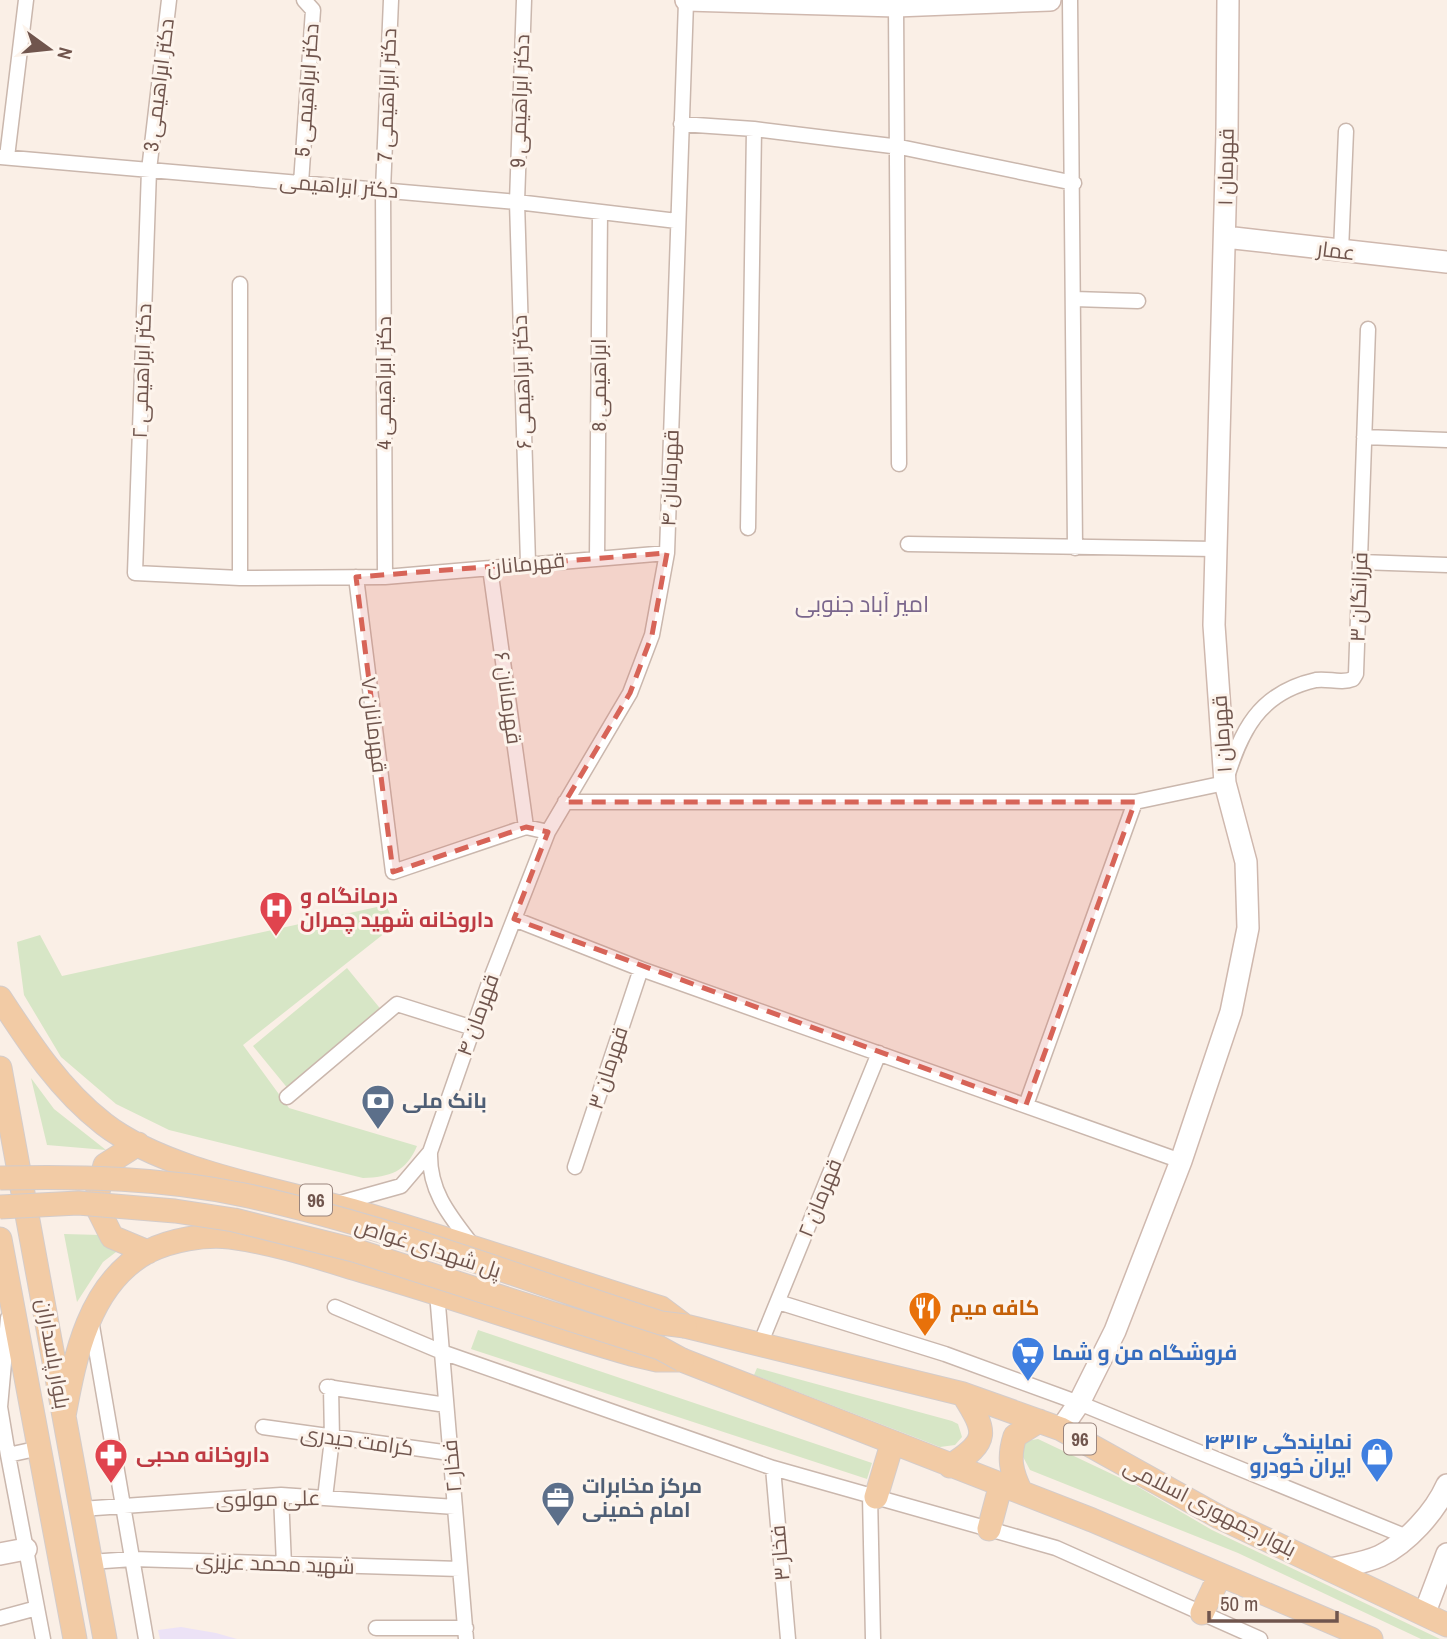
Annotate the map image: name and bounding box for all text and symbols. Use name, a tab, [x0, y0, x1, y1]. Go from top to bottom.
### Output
north arrow	[14, 14, 84, 84]
street label: دکتر ابراهیمی 3	[136, 17, 181, 153]
street label: دکتر ابراهیمی 5	[287, 22, 326, 158]
street label: دکتر ابراهیمی 7	[370, 28, 403, 162]
street label: دکتر ابراهیمی 9	[503, 34, 536, 168]
text: N	[51, 45, 79, 62]
street label: قهرمان ۱	[1210, 128, 1241, 206]
street label: دکتر ابراهیمی	[278, 166, 400, 205]
street label: عمار	[1314, 234, 1357, 267]
street label: دکتر ابراهیمی ۲	[125, 303, 158, 439]
street label: دکتر ابراهیمی ۶	[505, 314, 538, 450]
street label: دکتر ابراهیمی 4	[369, 316, 398, 450]
street label: ابراهیمی 8	[584, 338, 613, 432]
street label: قهرمانان ۴	[653, 429, 686, 527]
street label: قهرمانان	[485, 545, 566, 582]
street label: فرزانگان ۳	[1342, 552, 1375, 642]
district label: امير آباد جنوبی	[795, 588, 929, 619]
street label: قهرمانان ۶	[488, 650, 529, 746]
street label: قهرمانان ۷	[354, 675, 395, 774]
street label: قهرمان ۱	[1204, 694, 1239, 774]
place label: درمانگاه و داروخانه شهید چمران	[300, 881, 494, 935]
hospital icon: درمانگاه و داروخانه شهید چمران	[257, 889, 295, 938]
street label: قهرمان ۴	[449, 970, 506, 1060]
street label: قهرمان ۳	[581, 1023, 635, 1113]
bank icon: بانک ملی	[359, 1082, 397, 1131]
place label: بانک ملی	[402, 1086, 487, 1115]
street label: قهرمان ۲	[791, 1154, 848, 1241]
road number: 96	[300, 1184, 332, 1216]
street label: پل شهدای غواص	[351, 1210, 505, 1285]
restaurant icon: کافه میم	[906, 1289, 944, 1338]
place label: کافه میم	[950, 1293, 1039, 1322]
street label: بلوار پاسداران	[30, 1297, 77, 1411]
supermarket icon: فروشگاه من و شما	[1009, 1334, 1047, 1383]
place label: فروشگاه من و شما	[1052, 1338, 1237, 1367]
street label: کرامت حیدری	[299, 1418, 415, 1463]
road number: 96	[1064, 1424, 1096, 1455]
place label: نمایندگی ۴۳۱۴ ایران خودرو	[1204, 1427, 1352, 1480]
shop icon: نمایندگی ۴۳۱۴ ایران خودرو	[1358, 1435, 1396, 1484]
pharmacy icon: داروخانه محبی	[92, 1436, 130, 1485]
street label: فخار ۲	[435, 1438, 468, 1494]
place label: داروخانه محبی	[136, 1440, 269, 1469]
street label: بلوار جمهوری اسلامی	[1119, 1451, 1302, 1564]
place label: مرکز مخابرات امام خمینی	[582, 1471, 702, 1524]
office icon: مرکز مخابرات امام خمینی	[539, 1479, 577, 1528]
street label: علی مولوی	[215, 1483, 321, 1514]
street label: فخار ۳	[763, 1524, 796, 1582]
street label: شهید محمد عزیزی	[195, 1546, 355, 1581]
scale bar	[1209, 1580, 1337, 1624]
text: 50 m	[1220, 1589, 1258, 1618]

